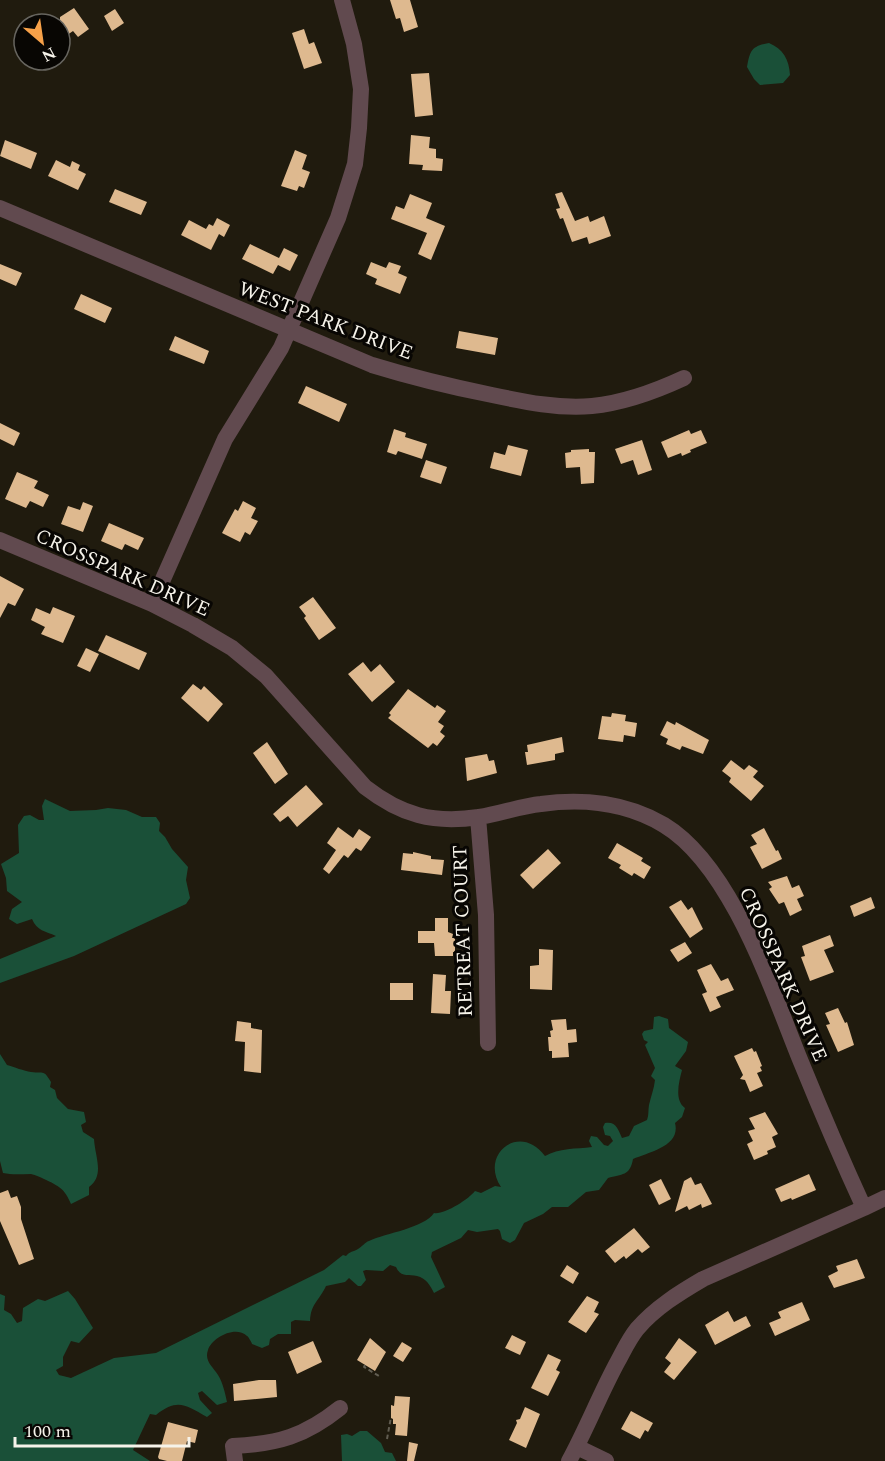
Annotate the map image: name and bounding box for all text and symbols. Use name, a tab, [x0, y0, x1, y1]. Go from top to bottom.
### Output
north arrow	[12, 12, 72, 72]
text: N	[37, 41, 60, 68]
street label: WEST PARK DRIVE	[234, 274, 417, 368]
street label: CROSSPARK DRIVE	[31, 521, 215, 625]
street label: RETREAT COURT	[445, 844, 481, 1017]
street label: CROSSPARK DRIVE	[731, 882, 835, 1066]
scale bar	[15, 1410, 189, 1448]
text: 100 m	[24, 1418, 71, 1445]

